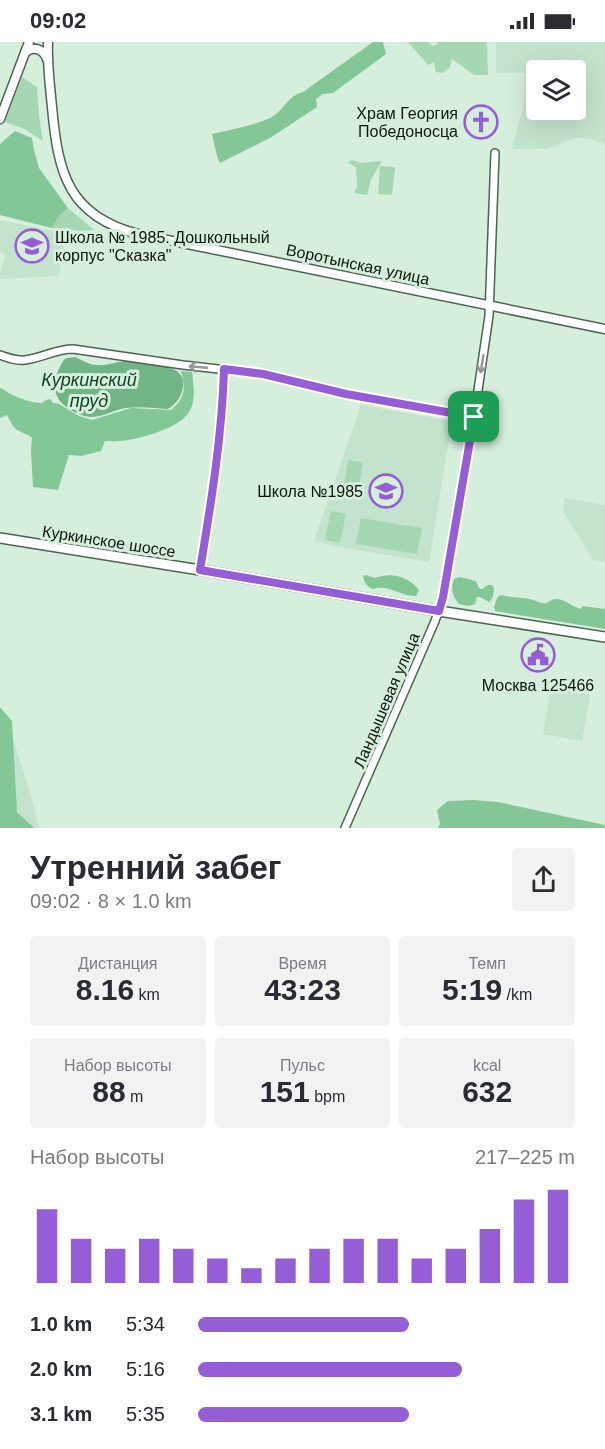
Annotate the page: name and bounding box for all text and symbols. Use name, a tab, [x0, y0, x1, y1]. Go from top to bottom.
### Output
text: 09:02	[30, 8, 86, 33]
map controls	[526, 60, 586, 120]
button: layers	[526, 60, 586, 120]
church icon: Храм Георгия Победоносца	[463, 104, 499, 140]
place label: Храм Георгия Победоносца	[356, 105, 458, 140]
school or university icon: Школа № 1985. Дошкольный корпус "Сказка"	[14, 228, 50, 264]
place label: Школа № 1985. Дошкольный корпус "Сказка"	[55, 229, 270, 264]
street label: Воротынская улица	[285, 241, 431, 288]
one-way arrow	[476, 353, 487, 373]
one-way arrow	[189, 361, 209, 372]
water label: Куркинский пруд	[41, 370, 137, 411]
pin	[448, 391, 499, 442]
icon: arrive	[457, 400, 490, 433]
school or university icon: Школа №1985	[368, 473, 404, 509]
place label: Школа №1985	[257, 483, 363, 500]
street label: Куркинское шоссе	[41, 523, 177, 560]
street label: Ландышевая улица	[350, 630, 423, 770]
public building icon: Москва 125466	[520, 637, 556, 673]
place label: Москва 125466	[482, 677, 594, 694]
button: share	[512, 848, 575, 911]
text: Утренний забег	[30, 849, 282, 886]
text: 09:02 · 8 × 1.0 km	[30, 890, 192, 912]
text: Дистанция	[78, 955, 158, 972]
text: Время	[278, 955, 327, 972]
text: Темп	[468, 955, 506, 972]
text: 8.16	[76, 973, 134, 1006]
text: 43:23	[264, 973, 341, 1006]
text: 5:19	[442, 973, 502, 1006]
text: km	[134, 986, 160, 1003]
text: /km	[502, 986, 532, 1003]
text: Набор высоты	[64, 1057, 172, 1074]
text: Пульс	[280, 1057, 325, 1074]
text: kcal	[473, 1057, 501, 1074]
text: 88	[92, 1075, 126, 1108]
text: 151	[260, 1075, 310, 1108]
text: 632	[462, 1075, 512, 1108]
text: m	[126, 1088, 143, 1105]
text: bpm	[310, 1088, 345, 1105]
text: Набор высоты	[30, 1146, 164, 1168]
text: 217–225 m	[475, 1146, 575, 1168]
text: 1.0 km	[30, 1313, 92, 1335]
text: 5:34	[126, 1313, 165, 1335]
text: 2.0 km	[30, 1358, 92, 1380]
text: 5:16	[126, 1358, 165, 1380]
text: 3.1 km	[30, 1403, 92, 1425]
text: 5:35	[126, 1403, 165, 1425]

